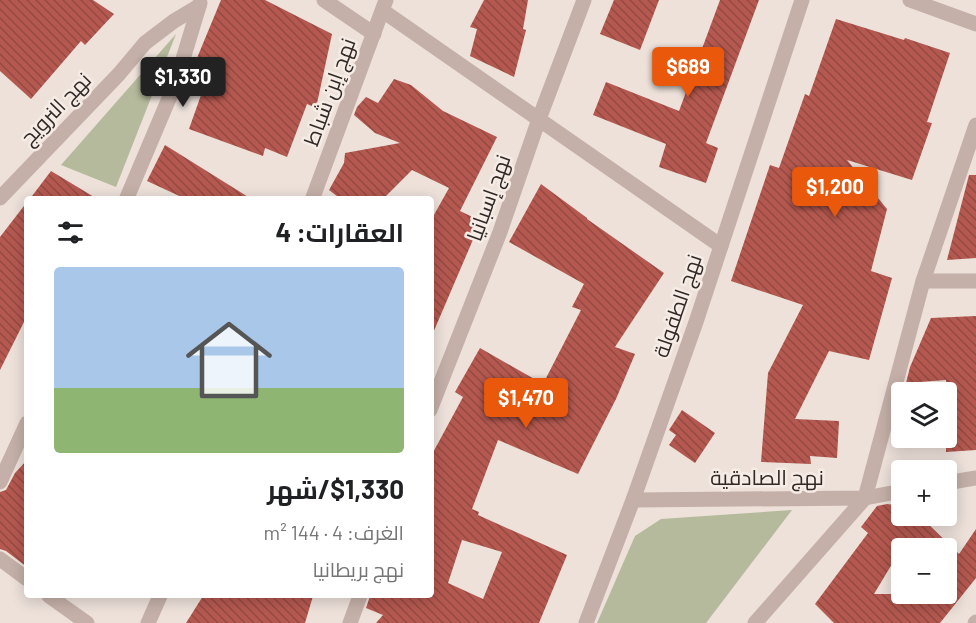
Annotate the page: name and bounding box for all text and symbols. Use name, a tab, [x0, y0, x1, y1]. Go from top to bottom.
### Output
street label: نهج إبن شباط	[298, 34, 362, 150]
pin: $689	[652, 47, 724, 98]
text: $689	[666, 54, 710, 78]
pin: $1,330	[134, 57, 232, 108]
text: $1,330	[155, 64, 211, 88]
street label: نهج النرويج	[14, 67, 98, 151]
street label: نهج إسبانيا	[460, 151, 518, 245]
pin: $1,200	[786, 167, 884, 218]
text: $1,200	[806, 174, 864, 198]
icon: filters	[54, 216, 87, 249]
text: العقارات: 4	[275, 216, 404, 247]
street label: نهج الطفولة	[647, 251, 709, 361]
icon: home	[175, 306, 283, 414]
pin: $1,470	[477, 378, 575, 429]
map controls	[891, 382, 957, 604]
button: layers	[891, 382, 957, 448]
text: $1,470	[498, 385, 554, 409]
button: +	[891, 460, 957, 526]
street label: نهج الصادقية	[710, 464, 824, 492]
text: $1,330/شهر	[267, 473, 404, 504]
text: الغرف: 4 · 144 m²	[264, 520, 404, 544]
button: −	[891, 538, 957, 604]
text: نهج بريطانيا	[313, 557, 404, 581]

